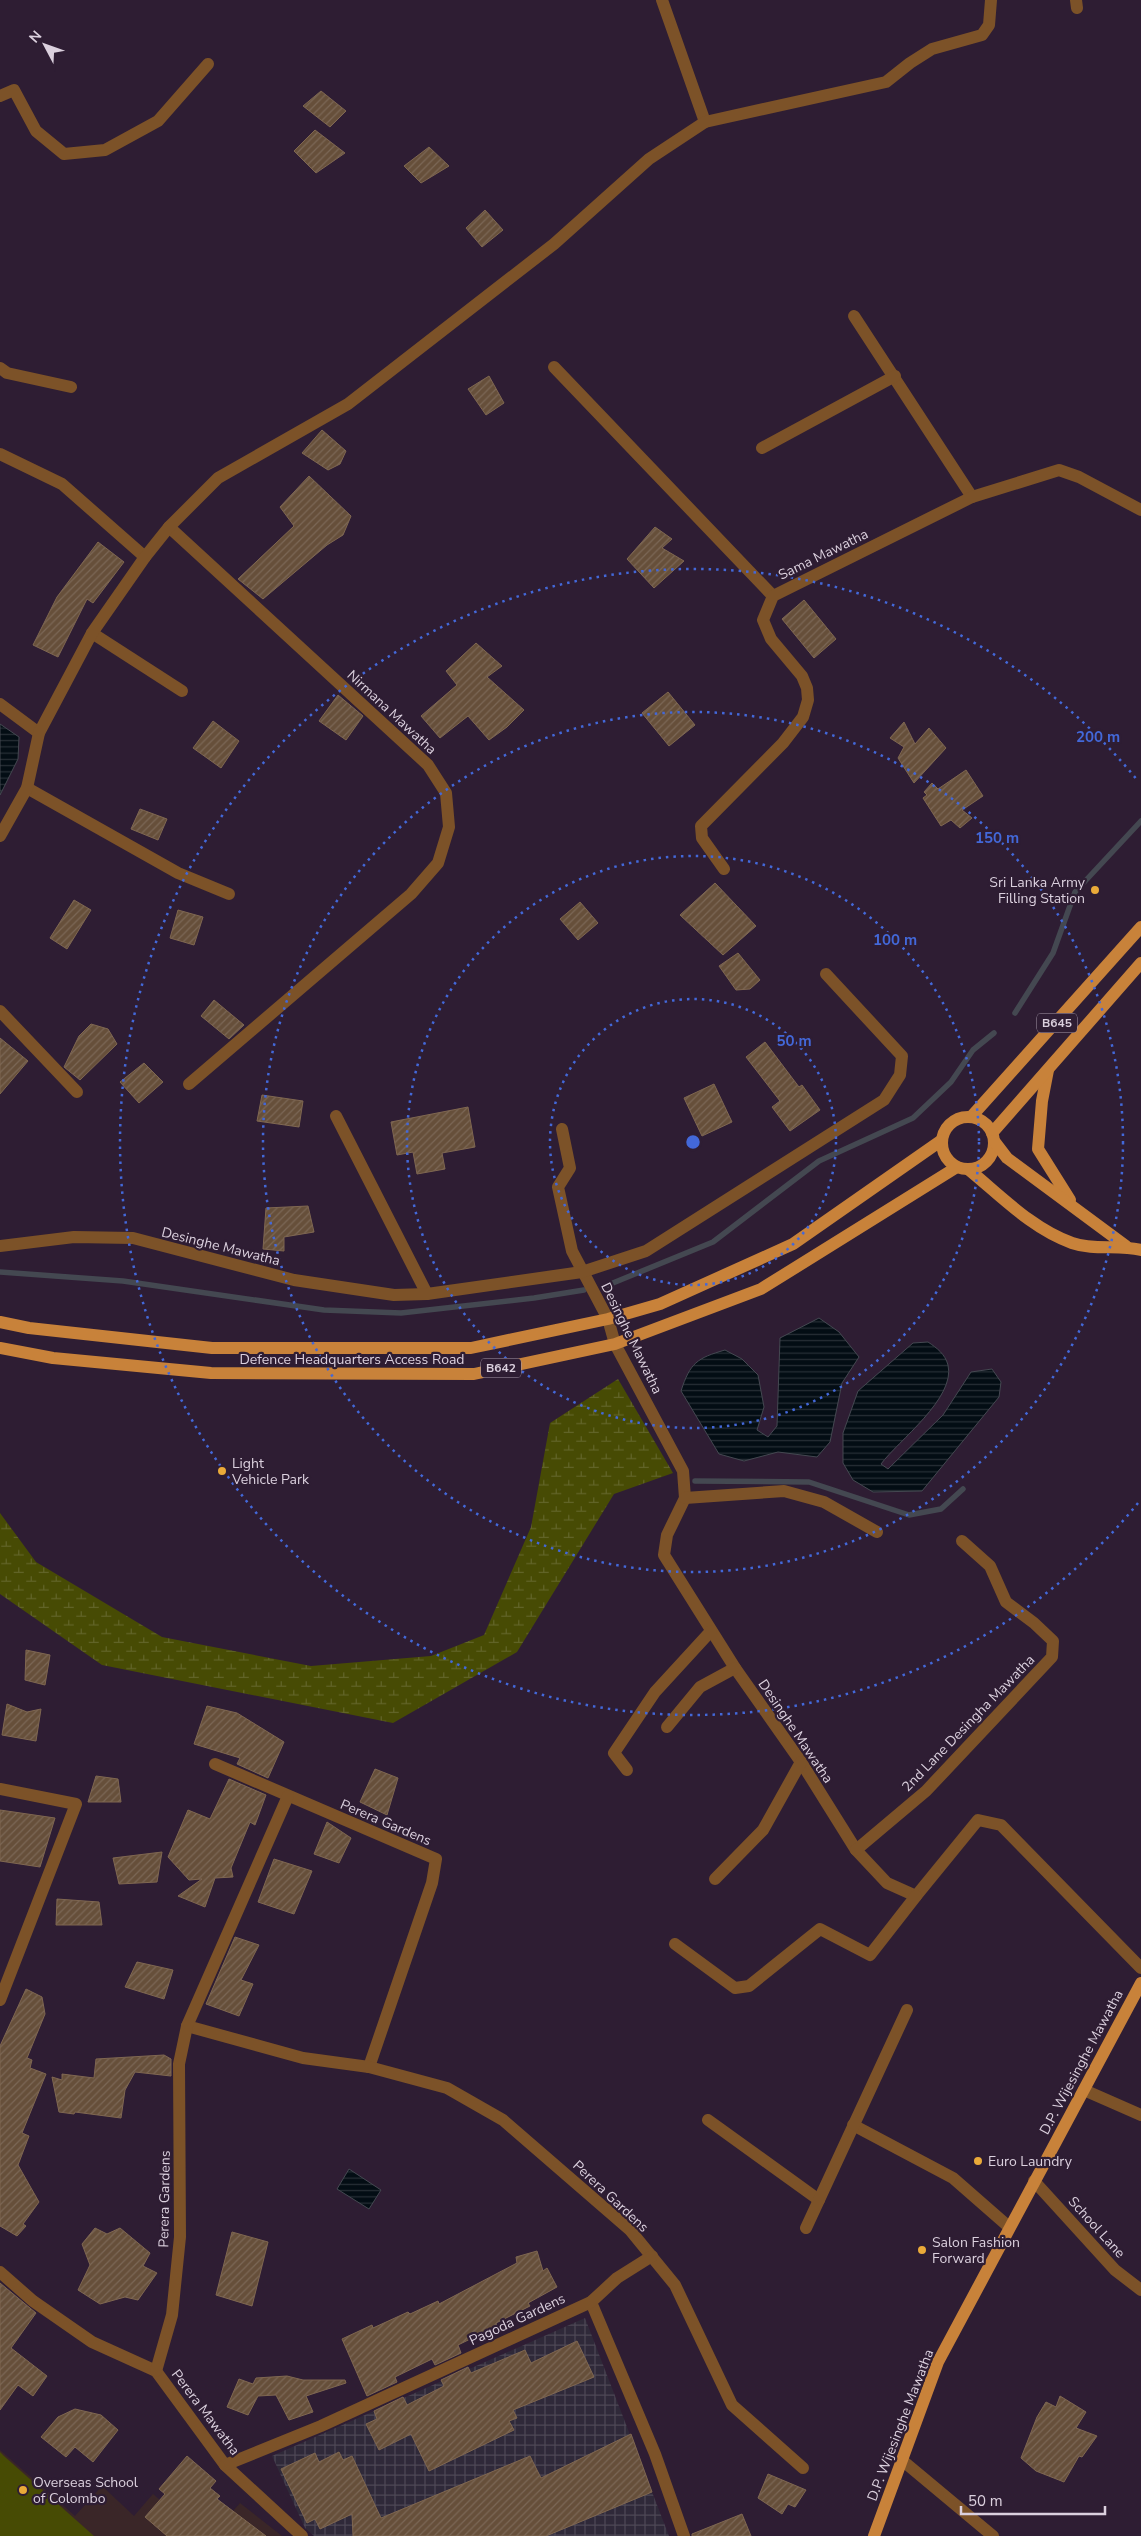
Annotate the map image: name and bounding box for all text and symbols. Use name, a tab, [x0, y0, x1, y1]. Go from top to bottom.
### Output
north arrow	[20, 20, 70, 70]
text: N	[25, 27, 46, 47]
street label: Sama Mawatha	[775, 524, 871, 584]
street label: Nirmana Mawatha	[343, 666, 440, 759]
text: 200 m	[1076, 727, 1120, 747]
text: 150 m	[975, 828, 1019, 848]
place label: Sri Lanka Army Filling Station	[989, 873, 1086, 908]
marker: Sri Lanka Army Filling Station	[1089, 884, 1101, 896]
text: 100 m	[873, 930, 917, 950]
road number: B645	[1037, 1014, 1077, 1032]
text: 50 m	[776, 1031, 812, 1051]
centre of rings	[684, 1133, 702, 1151]
street label: Desinghe Mawatha	[160, 1223, 282, 1270]
street label: Desinghe Mawatha	[596, 1279, 667, 1397]
street label: Defence Headquarters Access Road	[239, 1350, 465, 1369]
road number: B642	[481, 1359, 521, 1378]
place label: Light Vehicle Park	[231, 1454, 310, 1489]
marker: Light Vehicle Park	[216, 1465, 228, 1477]
street label: 2nd Lane Desingha Mawatha	[898, 1651, 1039, 1796]
street label: Desinghe Mawatha	[754, 1676, 837, 1787]
street label: Perera Gardens	[337, 1795, 434, 1850]
street label: D.P. Wijesinghe Mawatha	[1035, 1987, 1128, 2138]
street label: Perera Gardens	[154, 2150, 175, 2248]
place label: Euro Laundry	[988, 2152, 1073, 2171]
marker: Euro Laundry	[972, 2155, 984, 2167]
street label: Perera Gardens	[569, 2156, 653, 2237]
street label: School Lane	[1064, 2192, 1129, 2262]
place label: Salon Fashion Forward	[932, 2233, 1020, 2268]
marker: Salon Fashion Forward	[916, 2244, 928, 2256]
street label: Pagoda Gardens	[466, 2289, 569, 2350]
street label: D.P. Wijesinghe Mawatha	[863, 2347, 938, 2504]
street label: Perera Mawatha	[167, 2365, 244, 2459]
place label: Overseas School of Colombo	[33, 2473, 139, 2508]
marker: Overseas School of Colombo	[17, 2484, 29, 2496]
scale bar	[961, 2484, 1105, 2516]
text: 50 m	[968, 2491, 1003, 2511]

